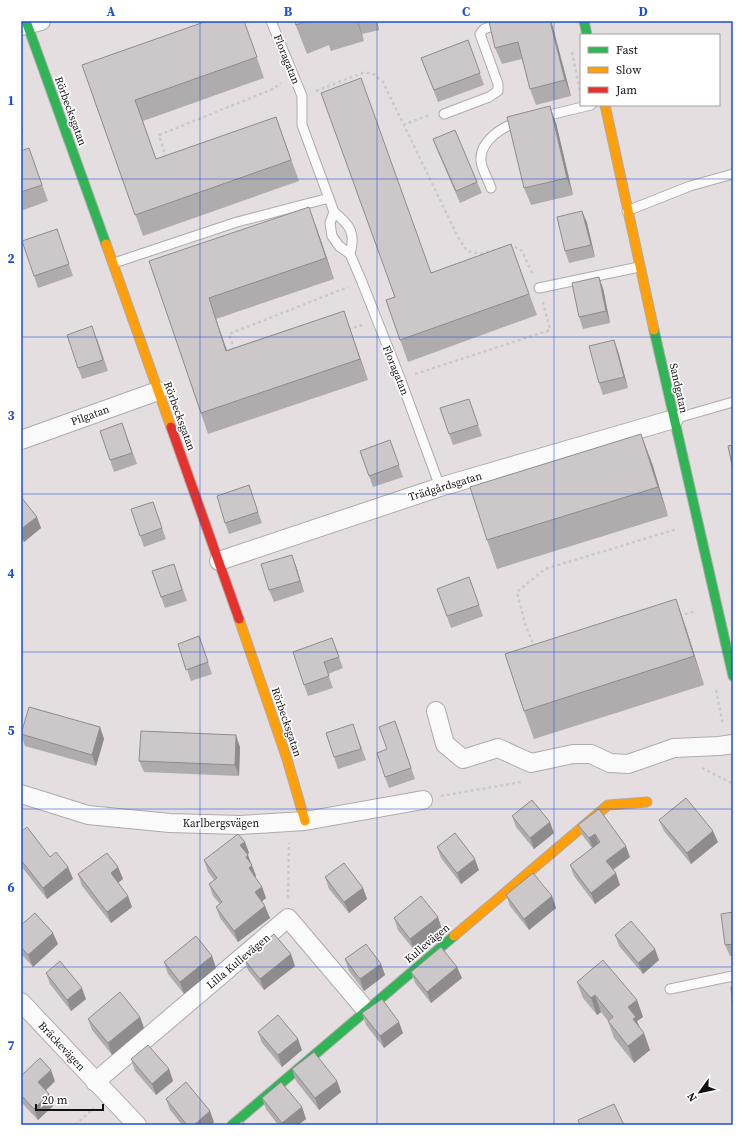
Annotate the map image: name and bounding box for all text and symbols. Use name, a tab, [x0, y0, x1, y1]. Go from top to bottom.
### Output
text: A	[107, 3, 116, 20]
text: B	[284, 3, 293, 20]
text: C	[462, 3, 470, 20]
text: D	[638, 3, 648, 20]
street label: Floragatan	[270, 32, 303, 87]
legend	[580, 34, 720, 106]
text: Fast	[616, 42, 638, 58]
text: Slow	[616, 62, 642, 78]
street label: Rörbecksgatan	[51, 75, 90, 148]
text: Jam	[615, 82, 637, 98]
text: 1	[7, 92, 15, 109]
text: 2	[7, 250, 15, 267]
street label: Floragatan	[379, 343, 412, 398]
street label: Sandgatan	[665, 362, 692, 415]
street label: Rörbecksgatan	[160, 380, 199, 453]
street label: Pilgatan	[69, 401, 112, 429]
text: 3	[7, 407, 15, 424]
street label: Trädgårdsgatan	[407, 468, 484, 505]
text: 4	[7, 565, 15, 582]
street label: Rörbecksgatan	[268, 686, 306, 759]
text: 5	[7, 722, 15, 739]
street label: Karlbergsvägen	[183, 816, 259, 831]
text: 6	[7, 879, 15, 896]
street label: Kullevägen	[402, 920, 453, 967]
street label: Lilla Kullevägen	[203, 930, 274, 992]
street label: Bräckevägen	[35, 1018, 89, 1074]
text: 7	[7, 1037, 15, 1054]
north arrow	[680, 1072, 720, 1112]
scale bar	[36, 1086, 103, 1112]
text: N	[684, 1090, 701, 1105]
text: 20 m	[42, 1092, 68, 1108]

